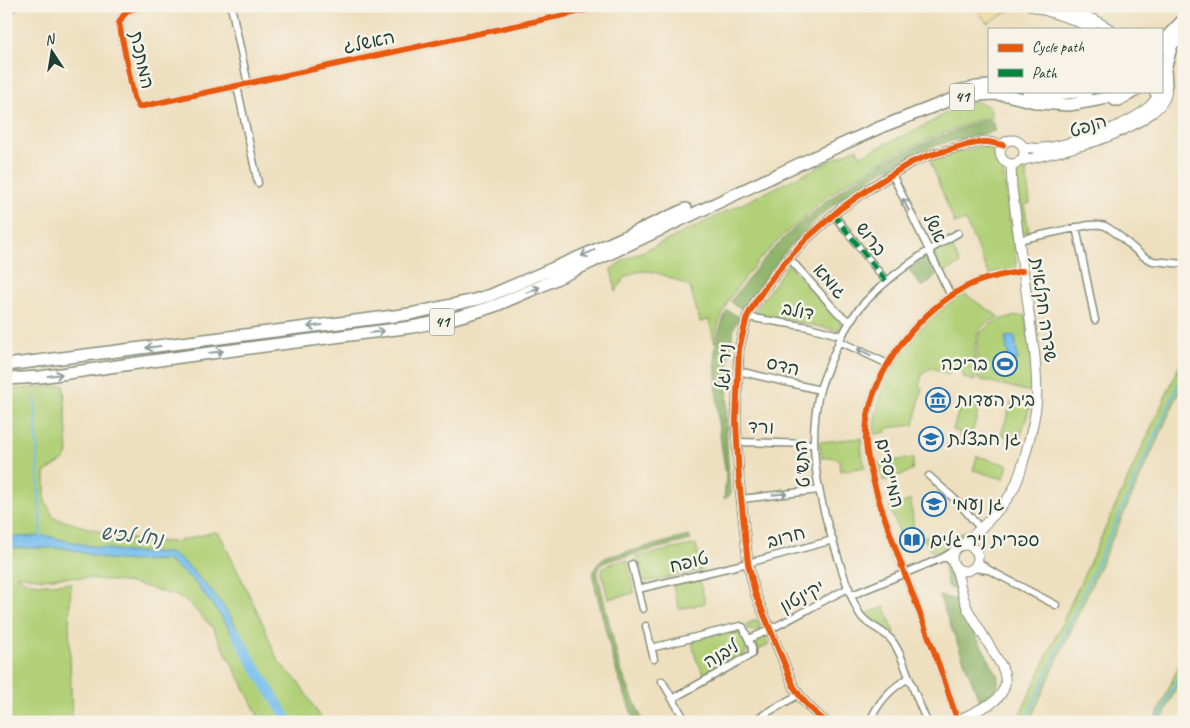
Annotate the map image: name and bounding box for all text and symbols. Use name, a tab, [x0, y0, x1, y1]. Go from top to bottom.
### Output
street label: האשלג	[341, 26, 397, 58]
north arrow	[28, 28, 78, 78]
legend	[988, 28, 1162, 92]
street label: המתכת	[125, 29, 159, 91]
text: N	[43, 30, 58, 49]
text: Cycle path	[1032, 38, 1084, 57]
text: Path	[1032, 64, 1058, 83]
road number: 41	[950, 84, 974, 110]
street label: הנפט	[1067, 110, 1109, 142]
one-way arrow	[901, 198, 911, 213]
street label: אשל	[919, 210, 951, 246]
street label: ברוש	[851, 218, 891, 260]
one-way arrow	[581, 248, 596, 258]
street label: שדרה חקלאית	[1026, 255, 1062, 364]
street label: גומא	[809, 259, 851, 303]
one-way arrow	[525, 284, 540, 294]
street label: דולב	[780, 297, 816, 325]
road number: 41	[430, 308, 454, 336]
one-way arrow	[307, 321, 323, 331]
one-way arrow	[369, 327, 385, 337]
one-way arrow	[146, 342, 162, 352]
street label: ניר וגל	[711, 343, 737, 391]
one-way arrow	[207, 347, 223, 357]
one-way arrow	[857, 347, 872, 357]
sports icon: בריכה	[992, 351, 1018, 377]
street label: הדס	[764, 352, 802, 380]
place label: בריכה	[941, 353, 988, 375]
one-way arrow	[46, 369, 62, 379]
museum icon: בית העדות	[925, 387, 951, 413]
place label: בית העדות	[955, 389, 1035, 411]
street label: ורד	[748, 416, 774, 438]
school or university icon: גן חבצלת	[918, 426, 944, 452]
place label: גן חבצלת	[947, 428, 1021, 450]
street label: המייסדים	[871, 436, 909, 510]
street label: התש"ט	[789, 439, 815, 489]
one-way arrow	[772, 489, 788, 499]
school or university icon: גן נעמי	[921, 491, 947, 517]
place label: גן נעמי	[952, 493, 1004, 515]
water label: נחל לכיש	[100, 521, 166, 551]
street label: חרוב	[764, 521, 808, 553]
library icon: ספרית ניר גלים	[899, 527, 925, 553]
place label: ספרית ניר גלים	[930, 529, 1039, 551]
street label: טופח	[667, 547, 711, 577]
street label: יקינטון	[776, 575, 828, 617]
street label: ליבנה	[699, 635, 743, 673]

